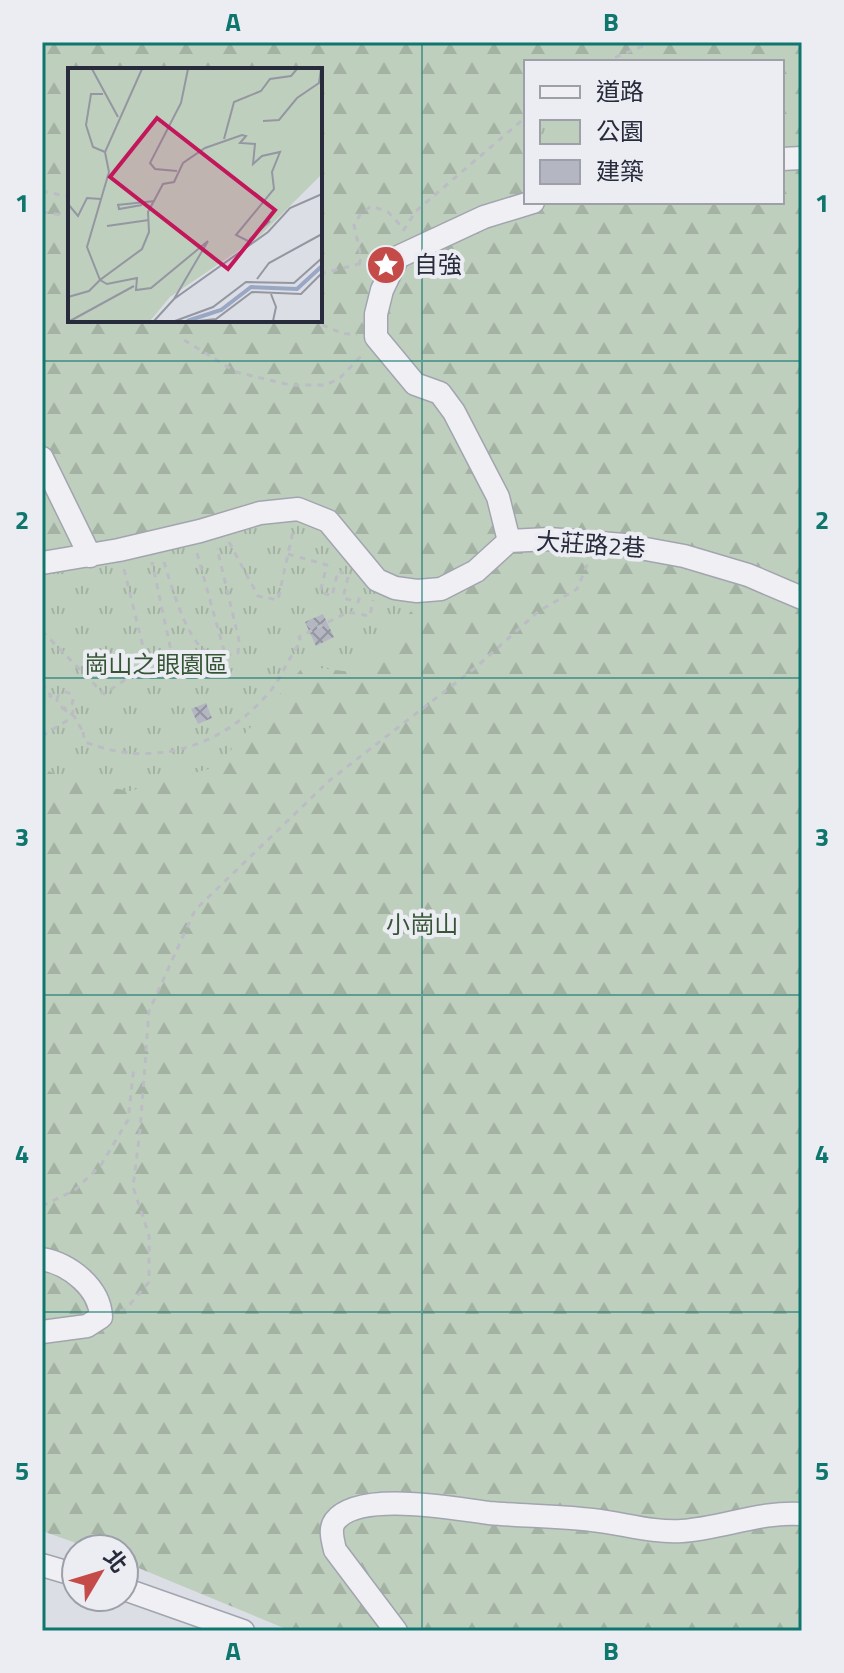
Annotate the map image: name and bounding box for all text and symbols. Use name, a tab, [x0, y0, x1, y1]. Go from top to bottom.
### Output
text: A	[225, 2, 241, 41]
text: B	[603, 2, 619, 41]
legend	[524, 60, 784, 204]
inset map	[68, 68, 322, 322]
text: 道路	[596, 73, 644, 109]
text: 公園	[596, 113, 644, 149]
text: 建築	[596, 153, 644, 189]
text: 1	[15, 183, 29, 222]
text: 1	[815, 183, 829, 222]
place icon: 自強	[365, 244, 407, 286]
place label: 自強	[414, 246, 462, 282]
text: 2	[15, 500, 29, 539]
text: 2	[815, 500, 829, 539]
street label: 大莊路2巷	[535, 522, 647, 566]
park label: 崗山之眼園區	[84, 646, 228, 682]
text: 3	[15, 817, 29, 856]
text: 3	[815, 817, 829, 856]
park label: 小崗山	[386, 906, 458, 942]
text: 4	[15, 1134, 29, 1173]
text: 4	[815, 1134, 829, 1173]
text: 5	[15, 1451, 29, 1490]
text: 5	[815, 1451, 829, 1490]
north arrow	[60, 1533, 140, 1613]
text: 北	[96, 1542, 136, 1580]
text: A	[225, 1631, 241, 1670]
text: B	[603, 1631, 619, 1670]

